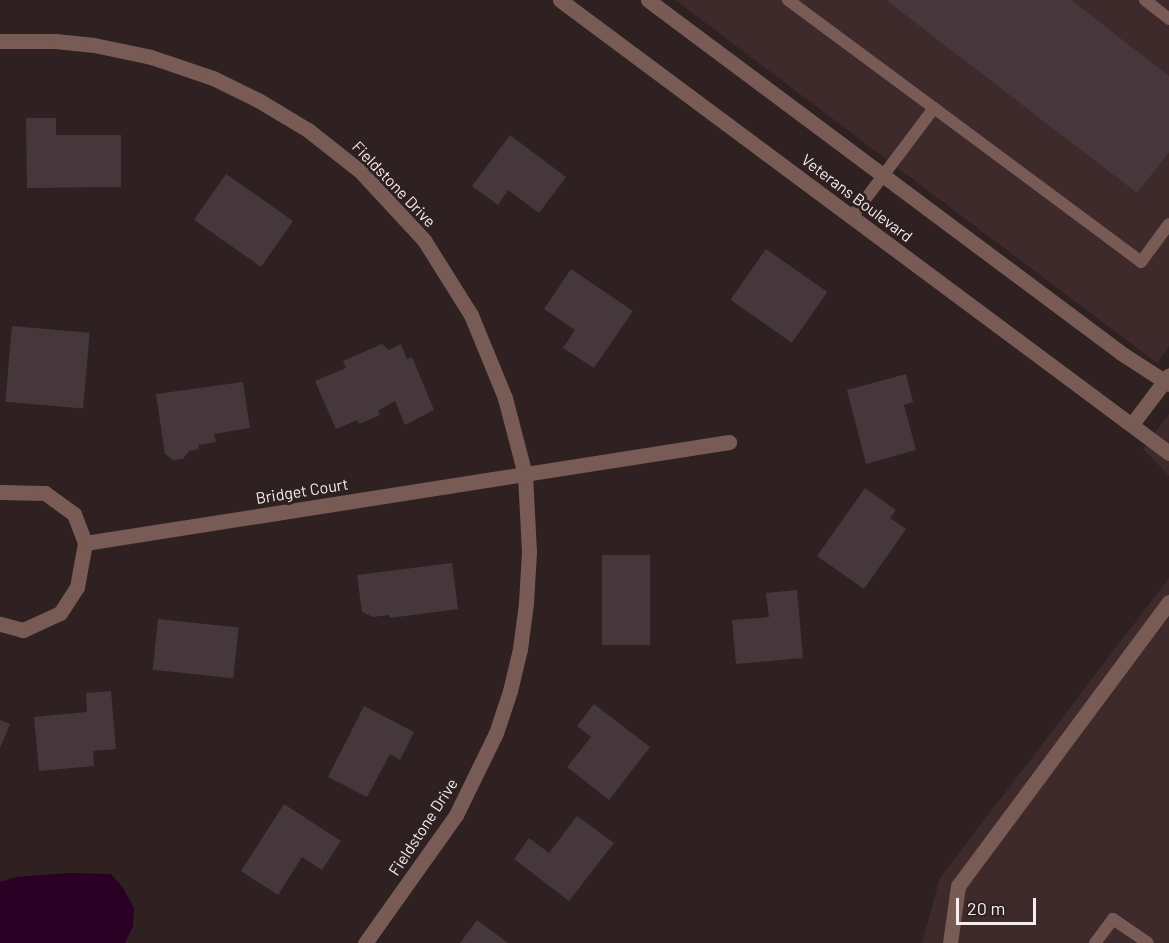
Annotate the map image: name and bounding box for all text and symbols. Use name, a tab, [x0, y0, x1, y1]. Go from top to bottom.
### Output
street label: Fieldstone Drive	[348, 137, 440, 231]
street label: Veterans Boulevard	[798, 150, 916, 246]
street label: Bridget Court	[254, 474, 350, 508]
street label: Fieldstone Drive	[384, 775, 462, 879]
scale bar	[959, 886, 1038, 924]
text: 20 m	[967, 897, 1005, 919]

